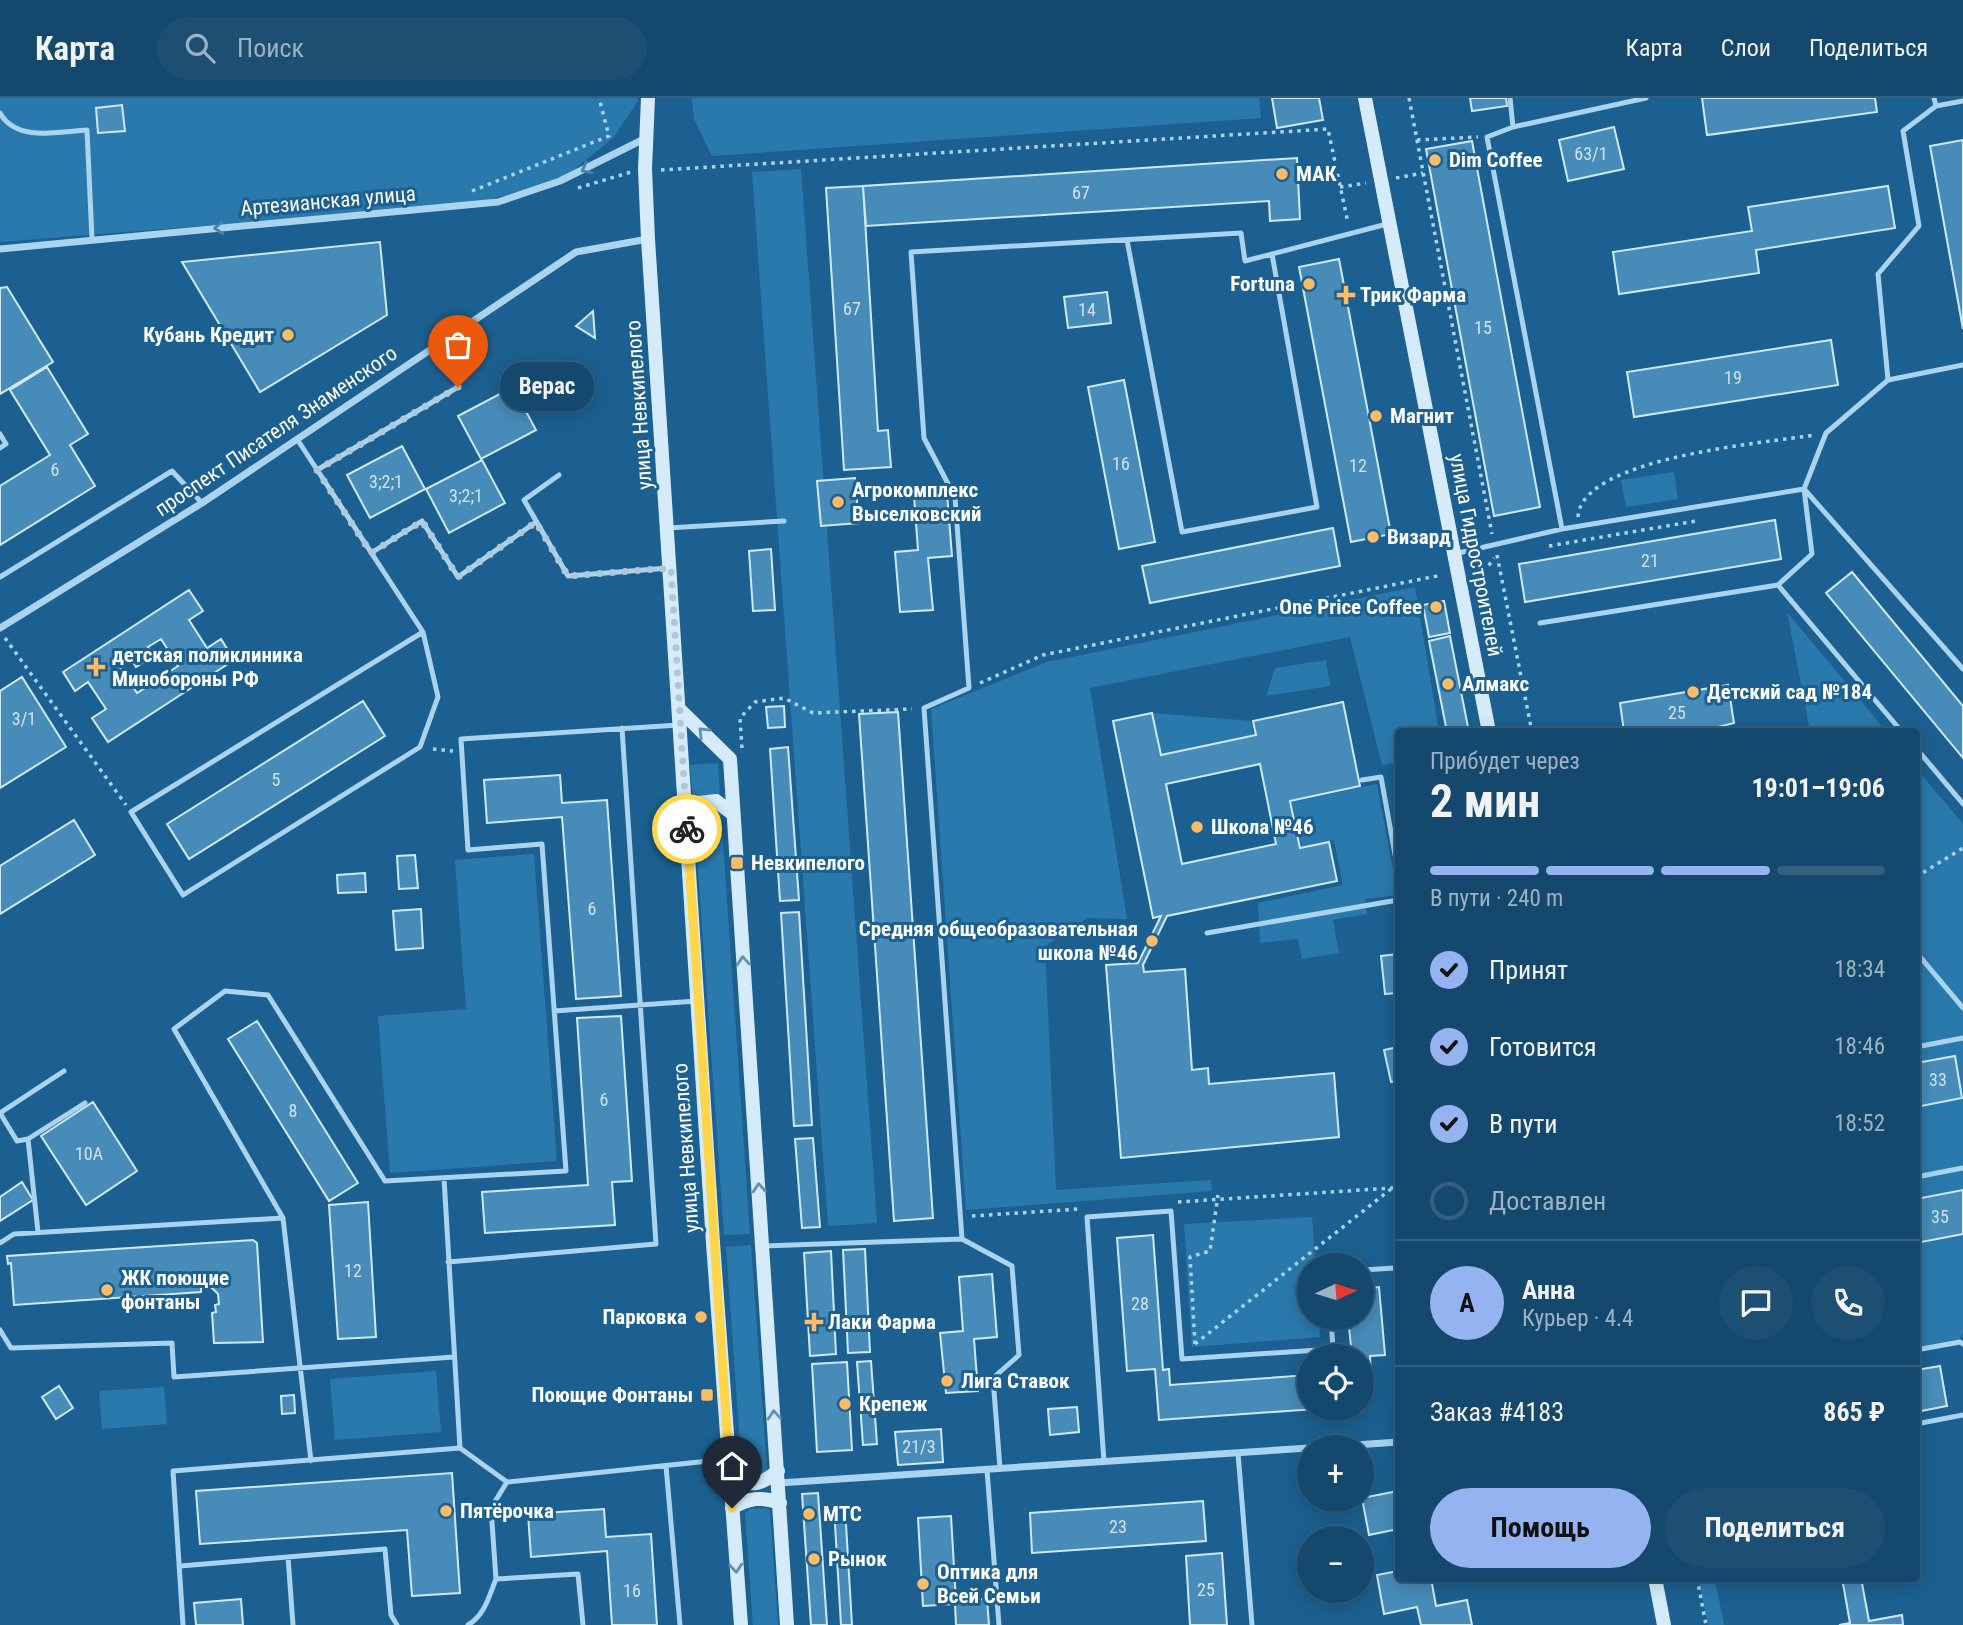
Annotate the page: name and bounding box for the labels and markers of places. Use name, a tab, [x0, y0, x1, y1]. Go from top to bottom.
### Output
place label: Dim Coffee	[1449, 148, 1543, 172]
marker: Dim Coffee	[1427, 152, 1443, 168]
place label: МАК	[1296, 162, 1337, 186]
marker: МАК	[1274, 166, 1290, 182]
place label: Fortuna	[1230, 272, 1295, 296]
marker: Fortuna	[1301, 276, 1317, 292]
place label: Трик Фарма	[1360, 283, 1466, 307]
marker: Трик Фарма	[1338, 287, 1354, 303]
pin	[428, 315, 488, 387]
place label: Кубань Кредит	[143, 323, 274, 347]
marker: Кубань Кредит	[280, 327, 296, 343]
callout: Верас	[500, 362, 594, 412]
place label: Магнит	[1390, 404, 1455, 428]
marker: Магнит	[1368, 408, 1384, 424]
place label: Агрокомплекс Выселковский	[852, 478, 982, 526]
marker: Агрокомплекс Выселковский	[830, 494, 846, 510]
place label: Визард	[1387, 525, 1451, 549]
marker: Визард	[1365, 529, 1381, 545]
place label: One Price Coffee	[1279, 595, 1422, 619]
marker: One Price Coffee	[1428, 599, 1444, 615]
place label: детская поликлиника Минобороны РФ	[112, 643, 303, 691]
marker: детская поликлиника Минобороны РФ	[86, 657, 106, 677]
place label: Алмакс	[1462, 672, 1529, 696]
marker: Алмакс	[1440, 676, 1456, 692]
place label: Детский сад №184	[1707, 680, 1872, 704]
marker: Детский сад №184	[1685, 684, 1701, 700]
place label: Школа №46	[1211, 815, 1314, 839]
marker: Школа №46	[1189, 819, 1205, 835]
place label: Невкипелого	[751, 851, 865, 875]
marker: Невкипелого	[729, 855, 745, 871]
place label: Средняя общеобразовательная школа №46	[859, 917, 1138, 965]
marker: Средняя общеобразовательная школа №46	[1144, 933, 1160, 949]
place label: ЖК поющие фонтаны	[121, 1266, 229, 1314]
marker: ЖК поющие фонтаны	[99, 1282, 115, 1298]
place label: Парковка	[602, 1305, 687, 1329]
marker: Парковка	[693, 1309, 709, 1325]
place label: Лаки Фарма	[828, 1310, 936, 1334]
marker: Лаки Фарма	[806, 1314, 822, 1330]
place label: Лига Ставок	[961, 1369, 1070, 1393]
marker: Лига Ставок	[939, 1373, 955, 1389]
place label: Поющие Фонтаны	[532, 1383, 693, 1407]
marker: Поющие Фонтаны	[699, 1387, 715, 1403]
place label: Крепеж	[859, 1392, 928, 1416]
marker: Крепеж	[837, 1396, 853, 1412]
pin	[702, 1436, 762, 1508]
place label: Пятёрочка	[460, 1499, 554, 1523]
place label: МТС	[823, 1502, 862, 1526]
marker: Пятёрочка	[438, 1503, 454, 1519]
marker: МТС	[801, 1506, 817, 1522]
place label: Рынок	[828, 1547, 887, 1571]
marker: Рынок	[806, 1551, 822, 1567]
place label: Оптика для Всей Семьи	[937, 1560, 1041, 1608]
marker: Оптика для Всей Семьи	[915, 1576, 931, 1592]

